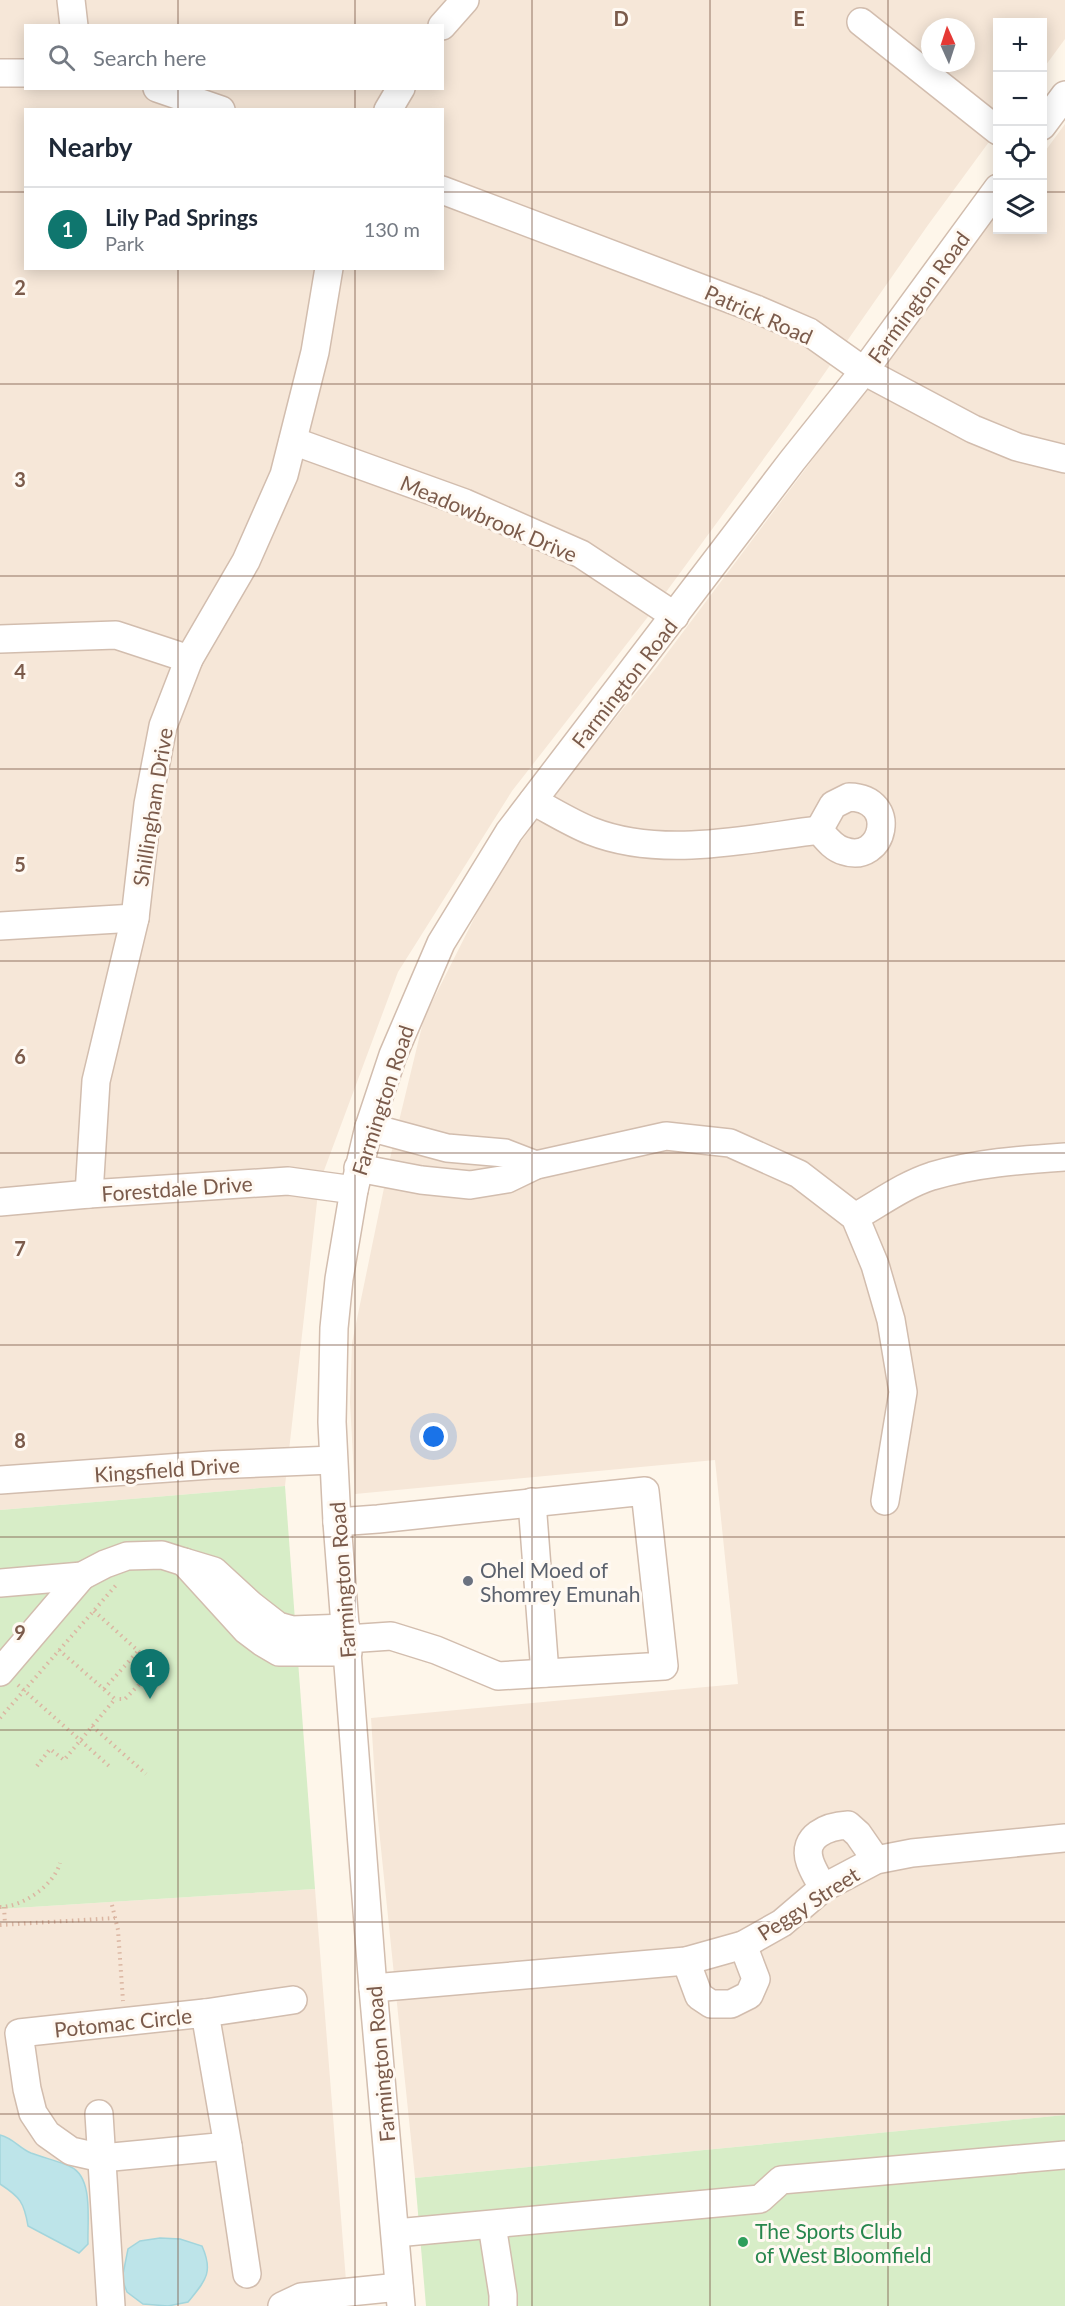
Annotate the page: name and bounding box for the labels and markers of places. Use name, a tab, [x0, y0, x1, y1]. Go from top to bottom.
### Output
place label: Ohel Moed of Shomrey Emunah	[480, 1557, 641, 1606]
marker: Ohel Moed of Shomrey Emunah	[461, 1574, 475, 1588]
pin: 1	[130, 1650, 170, 1699]
place label: The Sports Club of West Bloomfield	[755, 2218, 931, 2267]
marker: The Sports Club of West Bloomfield	[736, 2235, 750, 2249]

